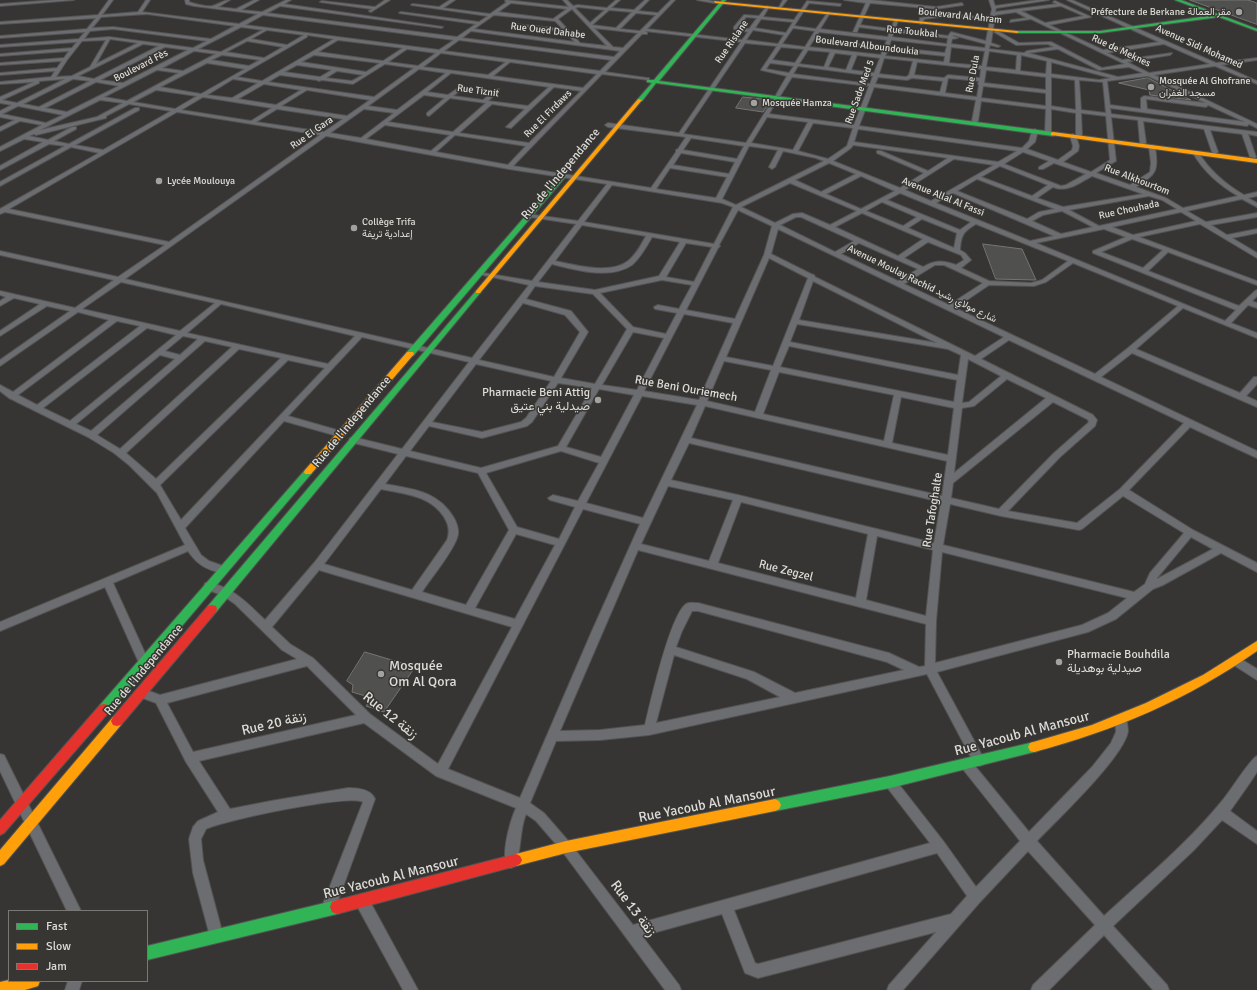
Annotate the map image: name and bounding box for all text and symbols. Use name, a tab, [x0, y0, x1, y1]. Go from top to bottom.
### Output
street label: Boulevard Al Ahram	[917, 6, 1003, 26]
place label: Préfecture de Berkane مقر العمالة	[1091, 6, 1231, 18]
marker: Préfecture de Berkane مقر العمالة	[1234, 7, 1244, 17]
street label: Rue Rislane	[713, 18, 751, 66]
street label: Rue Oued Dahabe	[510, 20, 586, 42]
street label: Avenue Sidi Mohamed	[1154, 22, 1244, 72]
street label: Rue Toukbal	[886, 23, 938, 41]
street label: Rue de Meknes	[1090, 32, 1152, 70]
street label: Boulevard Alboundoukia	[815, 34, 919, 58]
street label: Boulevard Fès	[112, 47, 170, 85]
street label: Rue Dula	[963, 54, 983, 94]
street label: Rue Sade Med 5	[843, 58, 877, 126]
place label: Mosquée Al Ghofrane مسجد الغفران	[1159, 75, 1250, 98]
street label: Rue Tiznit	[456, 82, 500, 100]
marker: Mosquée Al Ghofrane مسجد الغفران	[1146, 82, 1156, 92]
street label: Rue El Firdaws	[522, 88, 574, 140]
place label: Mosquée Hamza	[762, 97, 832, 109]
marker: Mosquée Hamza	[749, 98, 759, 108]
street label: Rue El Gara	[288, 114, 336, 152]
street label: Rue de l'Independance	[519, 125, 603, 223]
street label: Rue Alkhourtom	[1103, 162, 1171, 198]
place label: Lycée Moulouya	[167, 175, 235, 187]
street label: Avenue Allal Al Fassi	[900, 175, 986, 219]
marker: Lycée Moulouya	[154, 176, 164, 186]
street label: Rue Chouhada	[1098, 198, 1160, 222]
place label: Collège Trifa إعدادية تريفة	[362, 216, 416, 240]
marker: Collège Trifa إعدادية تريفة	[349, 223, 359, 233]
street label: Avenue Moulay Rachid شارع مولاي رشيد	[845, 242, 999, 326]
street label: Rue de l'Independance	[310, 373, 394, 471]
street label: Rue Beni Ouriemech	[634, 373, 738, 405]
place label: Pharmacie Beni Attig صيدلية بني عتيق	[482, 386, 590, 414]
marker: Pharmacie Beni Attig صيدلية بني عتيق	[593, 395, 603, 405]
street label: Rue Tafoghalte	[920, 471, 946, 549]
street label: Rue Zegzel	[757, 557, 815, 585]
street label: Rue de l'Independance	[102, 621, 186, 719]
place label: Pharmacie Bouhdila صيدلية بوهديلة	[1067, 648, 1170, 676]
marker: Pharmacie Bouhdila صيدلية بوهديلة	[1054, 657, 1064, 667]
place label: Mosquée Om Al Qora	[389, 658, 457, 690]
marker: Mosquée Om Al Qora	[376, 669, 386, 679]
street label: Rue 12 زنقة	[359, 689, 421, 743]
street label: Rue 20 زنقة	[240, 708, 308, 740]
street label: Rue Yacoub Al Mansour	[953, 708, 1091, 760]
street label: Rue Yacoub Al Mansour	[637, 783, 777, 827]
street label: Rue Yacoub Al Mansour	[322, 853, 460, 903]
street label: Rue 13 زنقة	[606, 878, 660, 940]
legend	[8, 910, 148, 982]
text: Fast	[46, 919, 67, 934]
text: Slow	[46, 939, 71, 954]
text: Jam	[46, 959, 67, 974]

